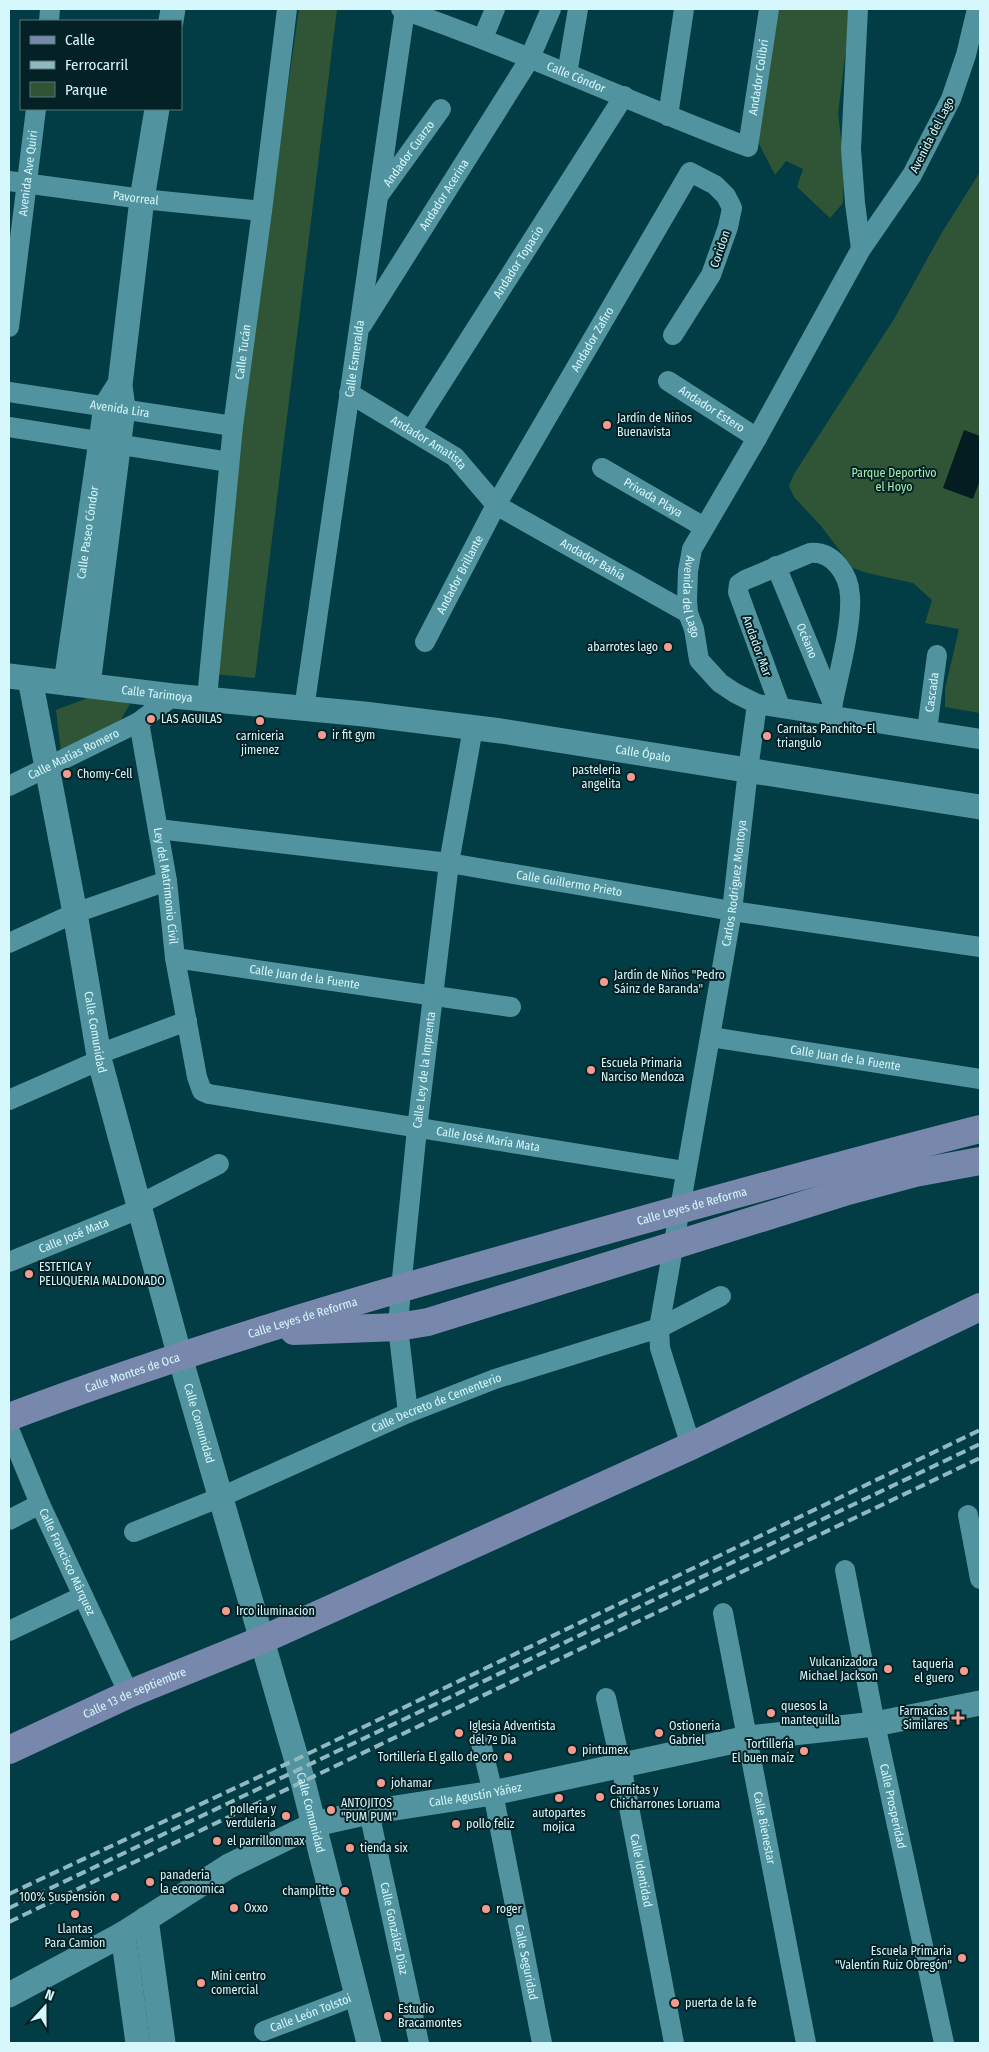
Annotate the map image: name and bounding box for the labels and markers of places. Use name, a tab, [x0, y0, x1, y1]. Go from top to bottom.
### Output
place label: Jardín de Niños Buenavista	[617, 411, 692, 439]
marker: Jardín de Niños Buenavista	[601, 419, 613, 431]
place label: abarrotes lago	[587, 640, 658, 654]
marker: abarrotes lago	[662, 641, 674, 653]
place label: LAS AGUILAS	[161, 712, 222, 726]
marker: LAS AGUILAS	[145, 713, 157, 725]
marker: carniceria jimenez	[254, 715, 266, 727]
place label: Carnitas Panchito-El triangulo	[777, 722, 876, 750]
place label: ir fit gym	[332, 728, 375, 742]
place label: carniceria jimenez	[236, 729, 284, 757]
marker: ir fit gym	[316, 729, 328, 741]
marker: Carnitas Panchito-El triangulo	[761, 730, 773, 742]
place label: pasteleria angelita	[572, 763, 621, 791]
place label: Chomy-Cell	[77, 767, 133, 781]
marker: Chomy-Cell	[61, 768, 73, 780]
marker: pasteleria angelita	[625, 771, 637, 783]
place label: Jardín de Niños "Pedro Sáinz de Baranda"	[614, 968, 725, 996]
marker: Jardín de Niños "Pedro Sáinz de Baranda"	[598, 976, 610, 988]
place label: Escuela Primaria Narciso Mendoza	[601, 1056, 684, 1084]
marker: Escuela Primaria Narciso Mendoza	[585, 1064, 597, 1076]
place label: ESTETICA Y PELUQUERIA MALDONADO	[39, 1260, 165, 1288]
marker: ESTETICA Y PELUQUERIA MALDONADO	[23, 1268, 35, 1280]
place label: Irco iluminacion	[236, 1604, 315, 1618]
marker: Irco iluminacion	[220, 1605, 232, 1617]
place label: Vulcanizadora Michael Jackson	[800, 1655, 878, 1683]
place label: taqueria el guero	[913, 1657, 954, 1685]
marker: Vulcanizadora Michael Jackson	[882, 1663, 894, 1675]
marker: taqueria el guero	[958, 1665, 970, 1677]
place label: quesos la mantequilla	[781, 1699, 840, 1727]
place label: Farmacias Similares	[899, 1704, 948, 1732]
marker: quesos la mantequilla	[765, 1707, 777, 1719]
marker: Farmacias Similares	[952, 1712, 964, 1724]
place label: Iglesia Adventista del 7º Día	[469, 1719, 556, 1747]
place label: Ostioneria Gabriel	[669, 1719, 720, 1747]
marker: Iglesia Adventista del 7º Día	[453, 1727, 465, 1739]
marker: Ostioneria Gabriel	[653, 1727, 665, 1739]
place label: Tortillería El buen maíz	[732, 1737, 794, 1765]
place label: pintumex	[582, 1743, 629, 1757]
marker: pintumex	[566, 1744, 578, 1756]
marker: Tortillería El buen maíz	[798, 1745, 810, 1757]
place label: Tortillería El gallo de oro	[378, 1750, 498, 1764]
marker: Tortillería El gallo de oro	[502, 1751, 514, 1763]
place label: johamar	[390, 1776, 433, 1790]
marker: johamar	[375, 1777, 387, 1789]
place label: Carnitas y Chicharrones Loruama	[610, 1783, 720, 1811]
marker: Carnitas y Chicharrones Loruama	[594, 1791, 606, 1803]
marker: autopartes mojica	[553, 1792, 565, 1804]
place label: ANTOJITOS "PUM PUM"	[341, 1796, 397, 1824]
place label: polleria y verduleria	[226, 1802, 277, 1830]
marker: ANTOJITOS "PUM PUM"	[325, 1804, 337, 1816]
place label: autopartes mojica	[532, 1806, 586, 1834]
marker: polleria y verduleria	[280, 1810, 292, 1822]
place label: pollo feliz	[466, 1817, 515, 1831]
marker: pollo feliz	[450, 1818, 462, 1830]
place label: el parrillon max	[227, 1834, 305, 1848]
marker: el parrillon max	[211, 1835, 223, 1847]
place label: tienda six	[360, 1841, 408, 1855]
marker: tienda six	[344, 1842, 356, 1854]
place label: panaderia la economica	[160, 1868, 225, 1896]
marker: panaderia la economica	[144, 1876, 156, 1888]
place label: champlitte	[282, 1884, 335, 1898]
marker: champlitte	[339, 1885, 351, 1897]
place label: 100% Suspensión	[19, 1890, 105, 1904]
marker: 100% Suspensión	[109, 1891, 121, 1903]
place label: Oxxo	[244, 1901, 268, 1915]
marker: Oxxo	[228, 1902, 240, 1914]
place label: roger	[496, 1902, 523, 1916]
marker: roger	[480, 1903, 492, 1915]
marker: Llantas Para Camion	[69, 1908, 81, 1920]
place label: Llantas Para Camion	[45, 1922, 105, 1950]
place label: Escuela Primaria "Valentín Ruiz Obregón"	[835, 1944, 952, 1972]
marker: Escuela Primaria "Valentín Ruiz Obregón"	[956, 1952, 968, 1964]
place label: Mini centro comercial	[211, 1969, 266, 1997]
marker: Mini centro comercial	[195, 1977, 207, 1989]
place label: puerta de la fe	[685, 1996, 757, 2010]
marker: puerta de la fe	[669, 1997, 681, 2009]
place label: Estudio Bracamontes	[398, 2002, 462, 2030]
marker: Estudio Bracamontes	[382, 2010, 394, 2022]

